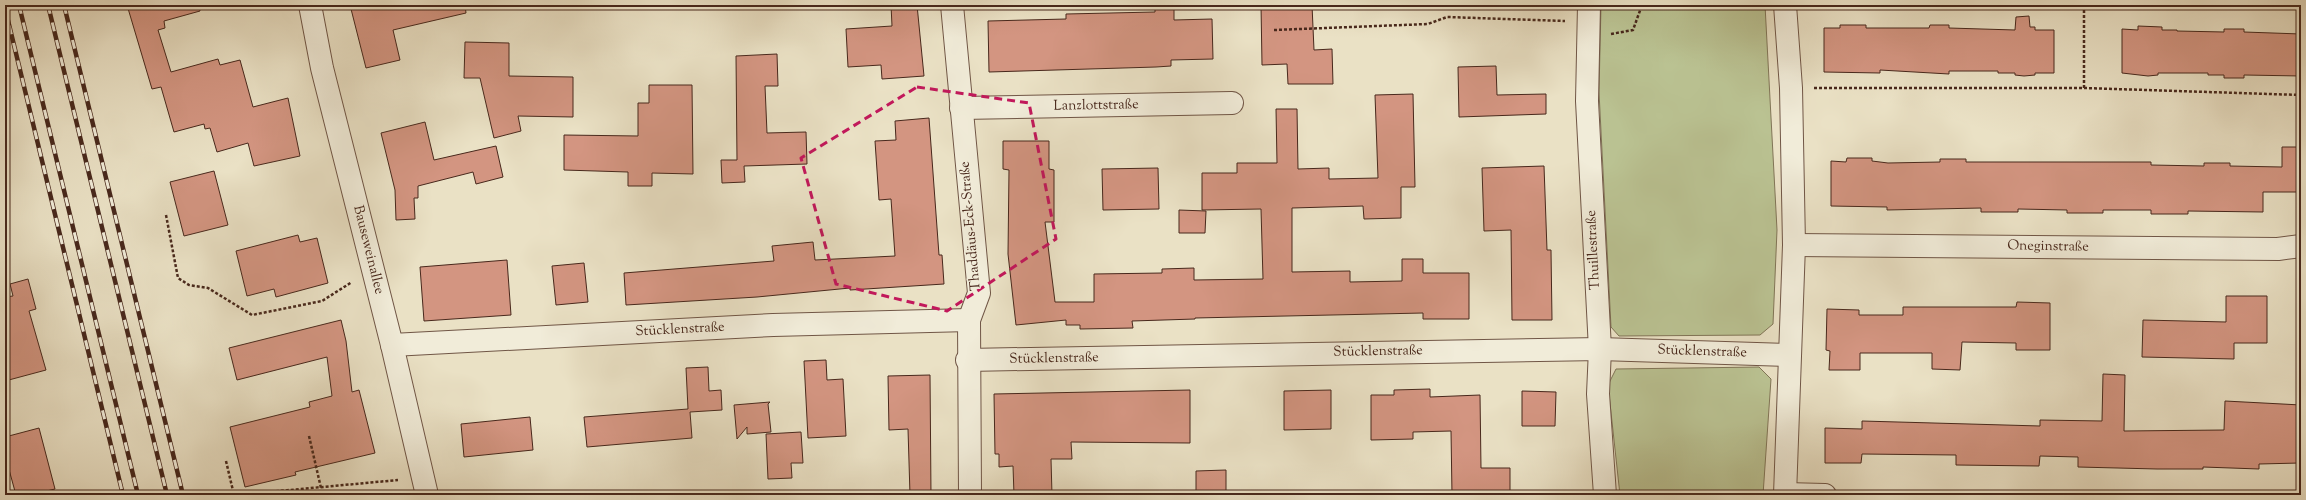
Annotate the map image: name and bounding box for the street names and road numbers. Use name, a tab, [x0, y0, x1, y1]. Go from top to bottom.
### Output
street label: Lanzlottstraße	[1053, 95, 1139, 117]
street label: Thaddäus-Eck-Straße	[955, 160, 987, 292]
street label: Bauseweinallee	[347, 203, 389, 297]
street label: Thuillestraße	[1582, 210, 1606, 290]
street label: Oneginstraße	[2007, 236, 2089, 258]
street label: Stücklenstraße	[635, 318, 725, 342]
street label: Stücklenstraße	[1657, 340, 1747, 364]
street label: Stücklenstraße	[1333, 341, 1423, 363]
street label: Stücklenstraße	[1009, 348, 1099, 370]

